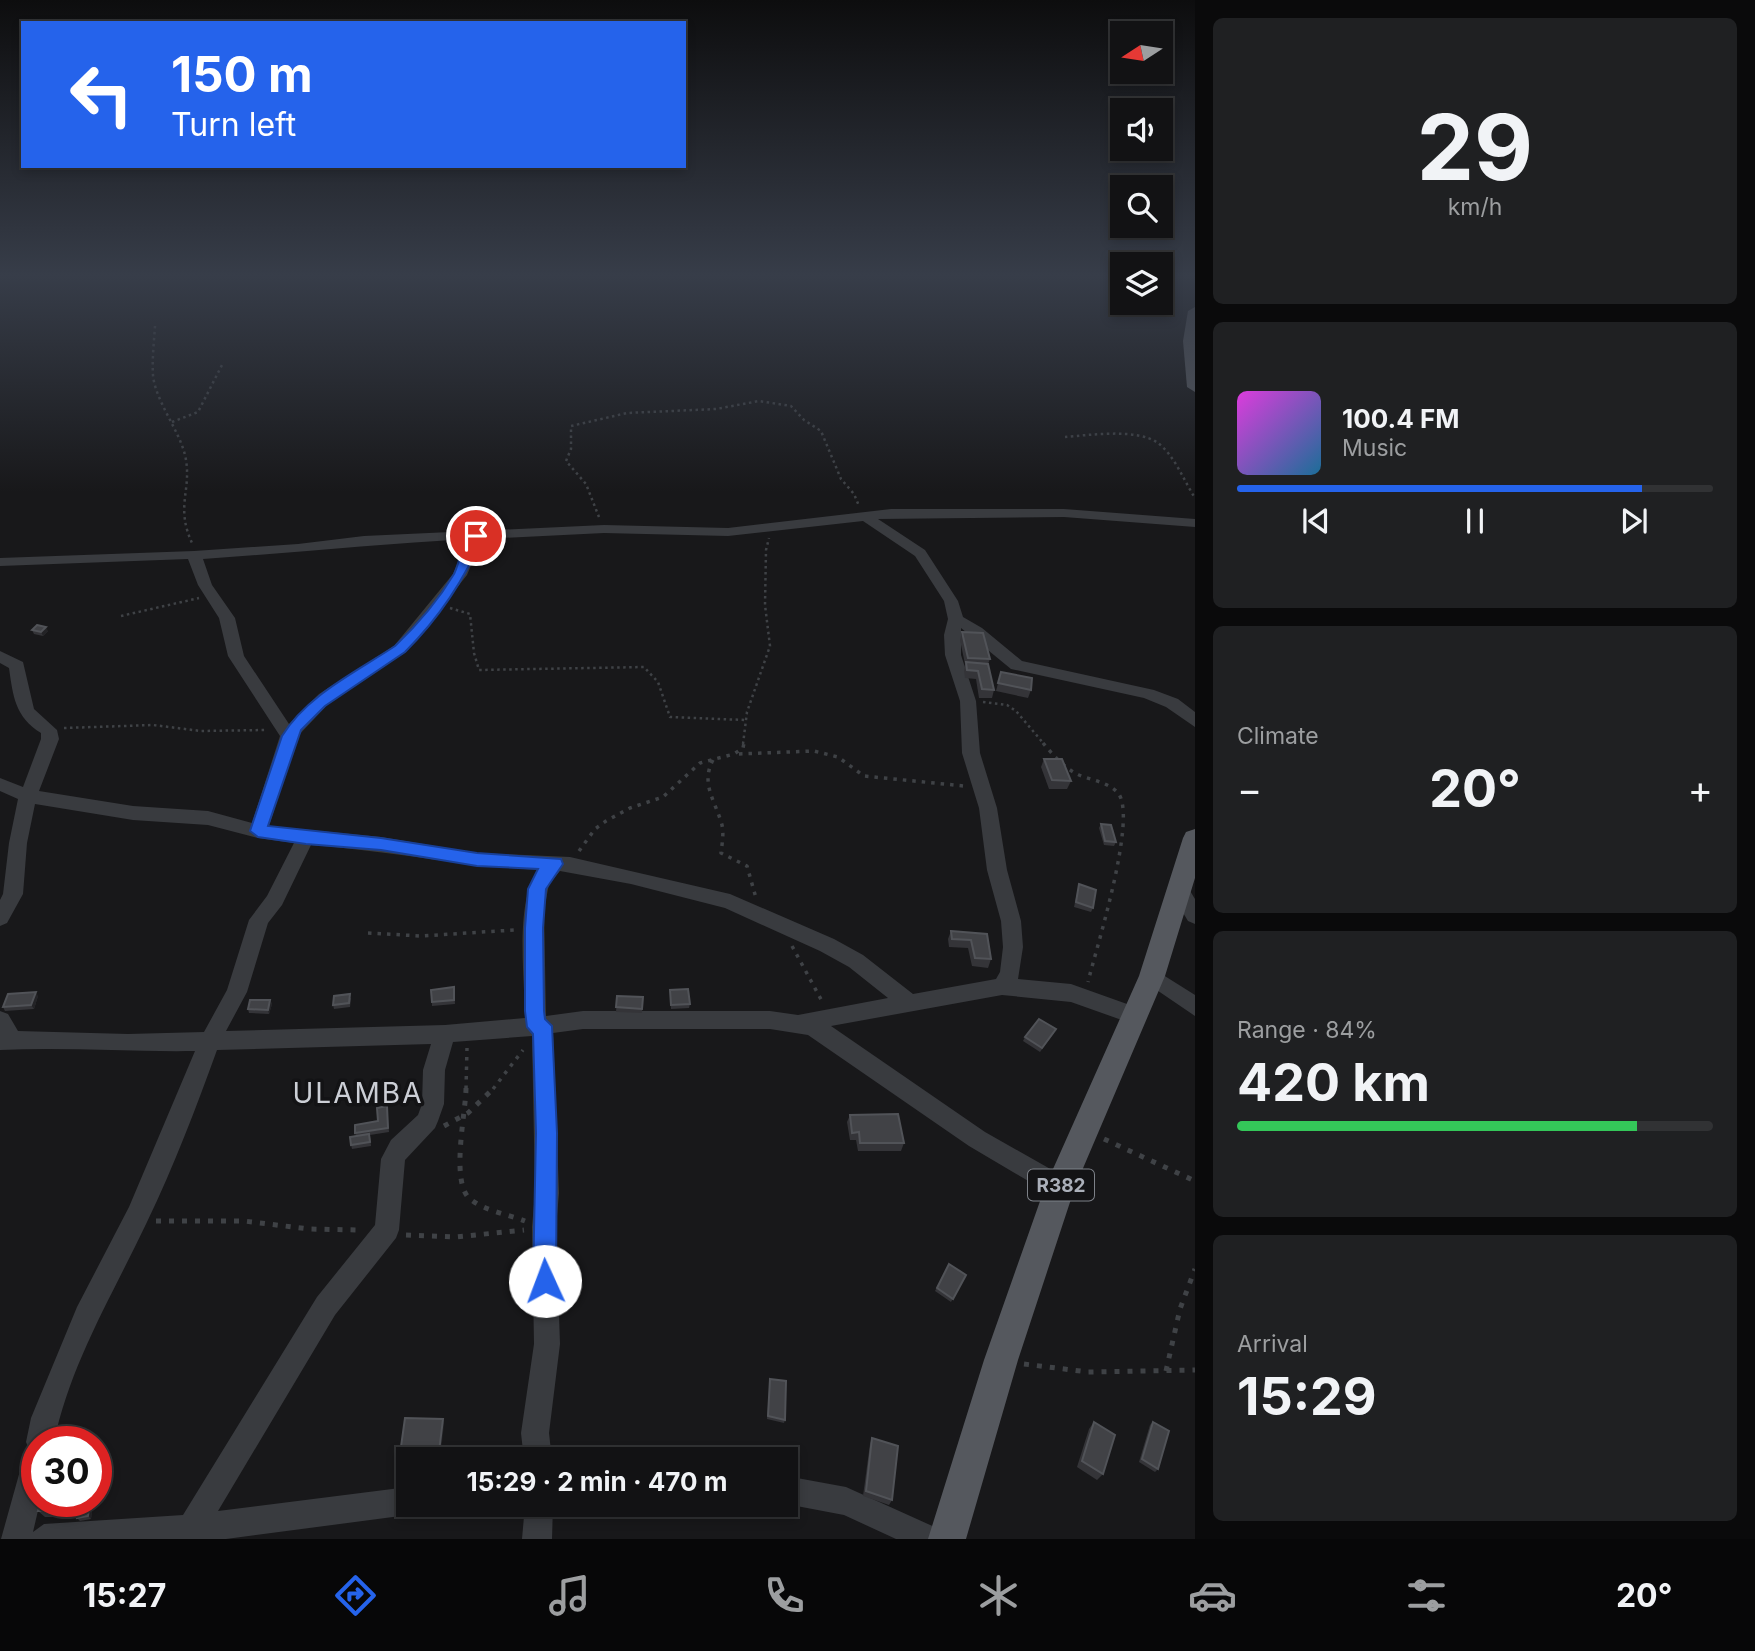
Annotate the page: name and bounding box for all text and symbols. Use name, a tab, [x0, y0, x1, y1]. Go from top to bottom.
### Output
north arrow	[1110, 21, 1172, 84]
map controls	[1110, 21, 1173, 315]
text: 150 m	[171, 45, 313, 104]
icon: left	[56, 49, 147, 140]
text: 29	[1417, 92, 1533, 202]
button: sound	[1110, 98, 1173, 161]
text: Turn left	[171, 105, 296, 144]
button: search	[1110, 175, 1173, 238]
text: km/h	[1448, 193, 1502, 221]
button: layers	[1110, 252, 1173, 315]
text: 100.4 FM	[1342, 403, 1459, 434]
text: Music	[1342, 434, 1407, 462]
icon: previous	[1297, 502, 1335, 540]
icon: pause	[1456, 502, 1494, 540]
icon: next	[1615, 502, 1653, 540]
pin	[446, 506, 506, 566]
icon: arrive	[457, 517, 495, 555]
text: Climate	[1237, 722, 1319, 750]
text: 20°	[1429, 757, 1521, 820]
text: −	[1237, 766, 1262, 812]
text: +	[1688, 766, 1713, 812]
text: Range · 84%	[1237, 1016, 1377, 1044]
text: 420 km	[1237, 1051, 1430, 1114]
district label: ULAMBA	[293, 1076, 423, 1110]
road number: R382	[1028, 1170, 1094, 1200]
position arrow	[508, 1244, 582, 1318]
text: Arrival	[1237, 1330, 1308, 1358]
text: 15:29	[1237, 1365, 1377, 1428]
speed limit sign: 30	[21, 1426, 112, 1517]
text: 15:29 · 2 min · 470 m	[467, 1466, 727, 1497]
icon: directions	[331, 1571, 380, 1620]
icon: music	[545, 1571, 594, 1620]
icon: phone	[760, 1571, 809, 1620]
icon: climate	[974, 1571, 1023, 1620]
icon: car	[1188, 1571, 1237, 1620]
icon: filters	[1402, 1571, 1451, 1620]
text: 15:27	[83, 1576, 166, 1615]
text: 20°	[1616, 1576, 1672, 1615]

